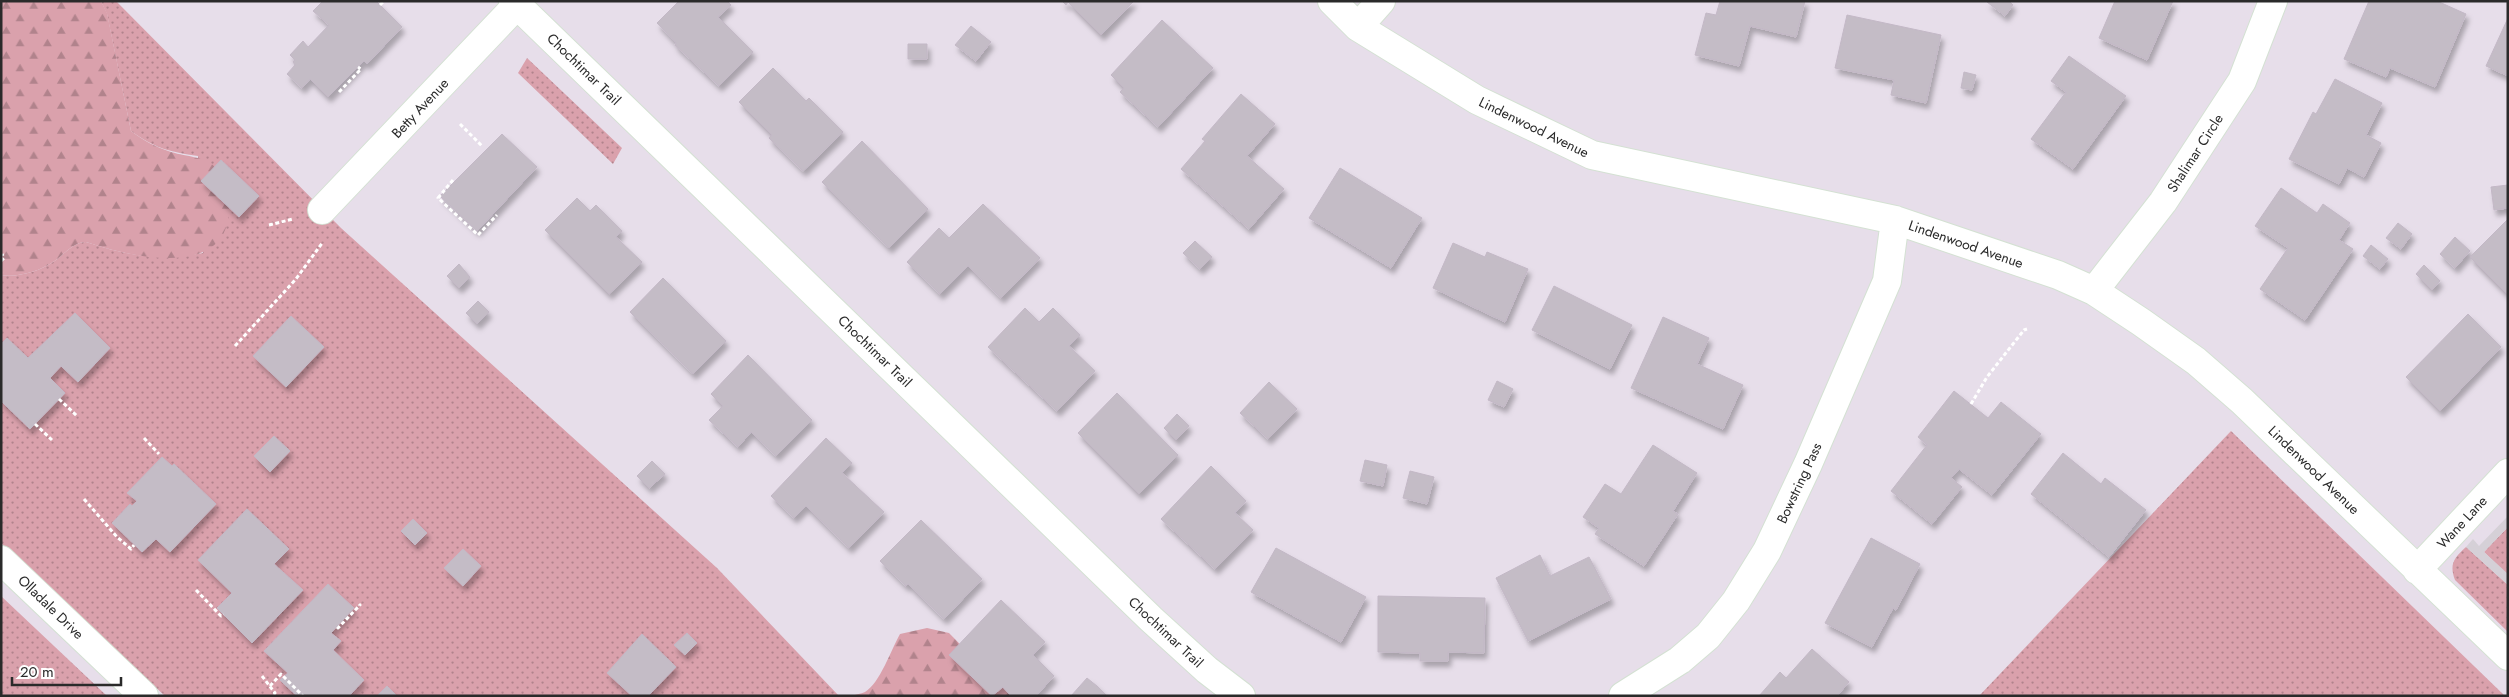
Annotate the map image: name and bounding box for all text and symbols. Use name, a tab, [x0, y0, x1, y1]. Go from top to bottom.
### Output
street label: Chochtimar Trail	[542, 28, 626, 110]
street label: Betty Avenue	[387, 73, 453, 143]
street label: Lindenwood Avenue	[1476, 92, 1592, 162]
street label: Shalimar Circle	[2162, 110, 2228, 196]
street label: Lindenwood Avenue	[1906, 215, 2026, 273]
street label: Chochtimar Trail	[833, 310, 917, 392]
street label: Lindenwood Avenue	[2264, 421, 2364, 519]
street label: Bowstring Pass	[1772, 439, 1827, 527]
street label: Wane Lane	[2432, 491, 2492, 553]
street label: Olladale Drive	[14, 570, 88, 644]
street label: Chochtimar Trail	[1124, 592, 1208, 672]
scale bar	[12, 654, 121, 686]
text: 20 m	[20, 661, 54, 683]

